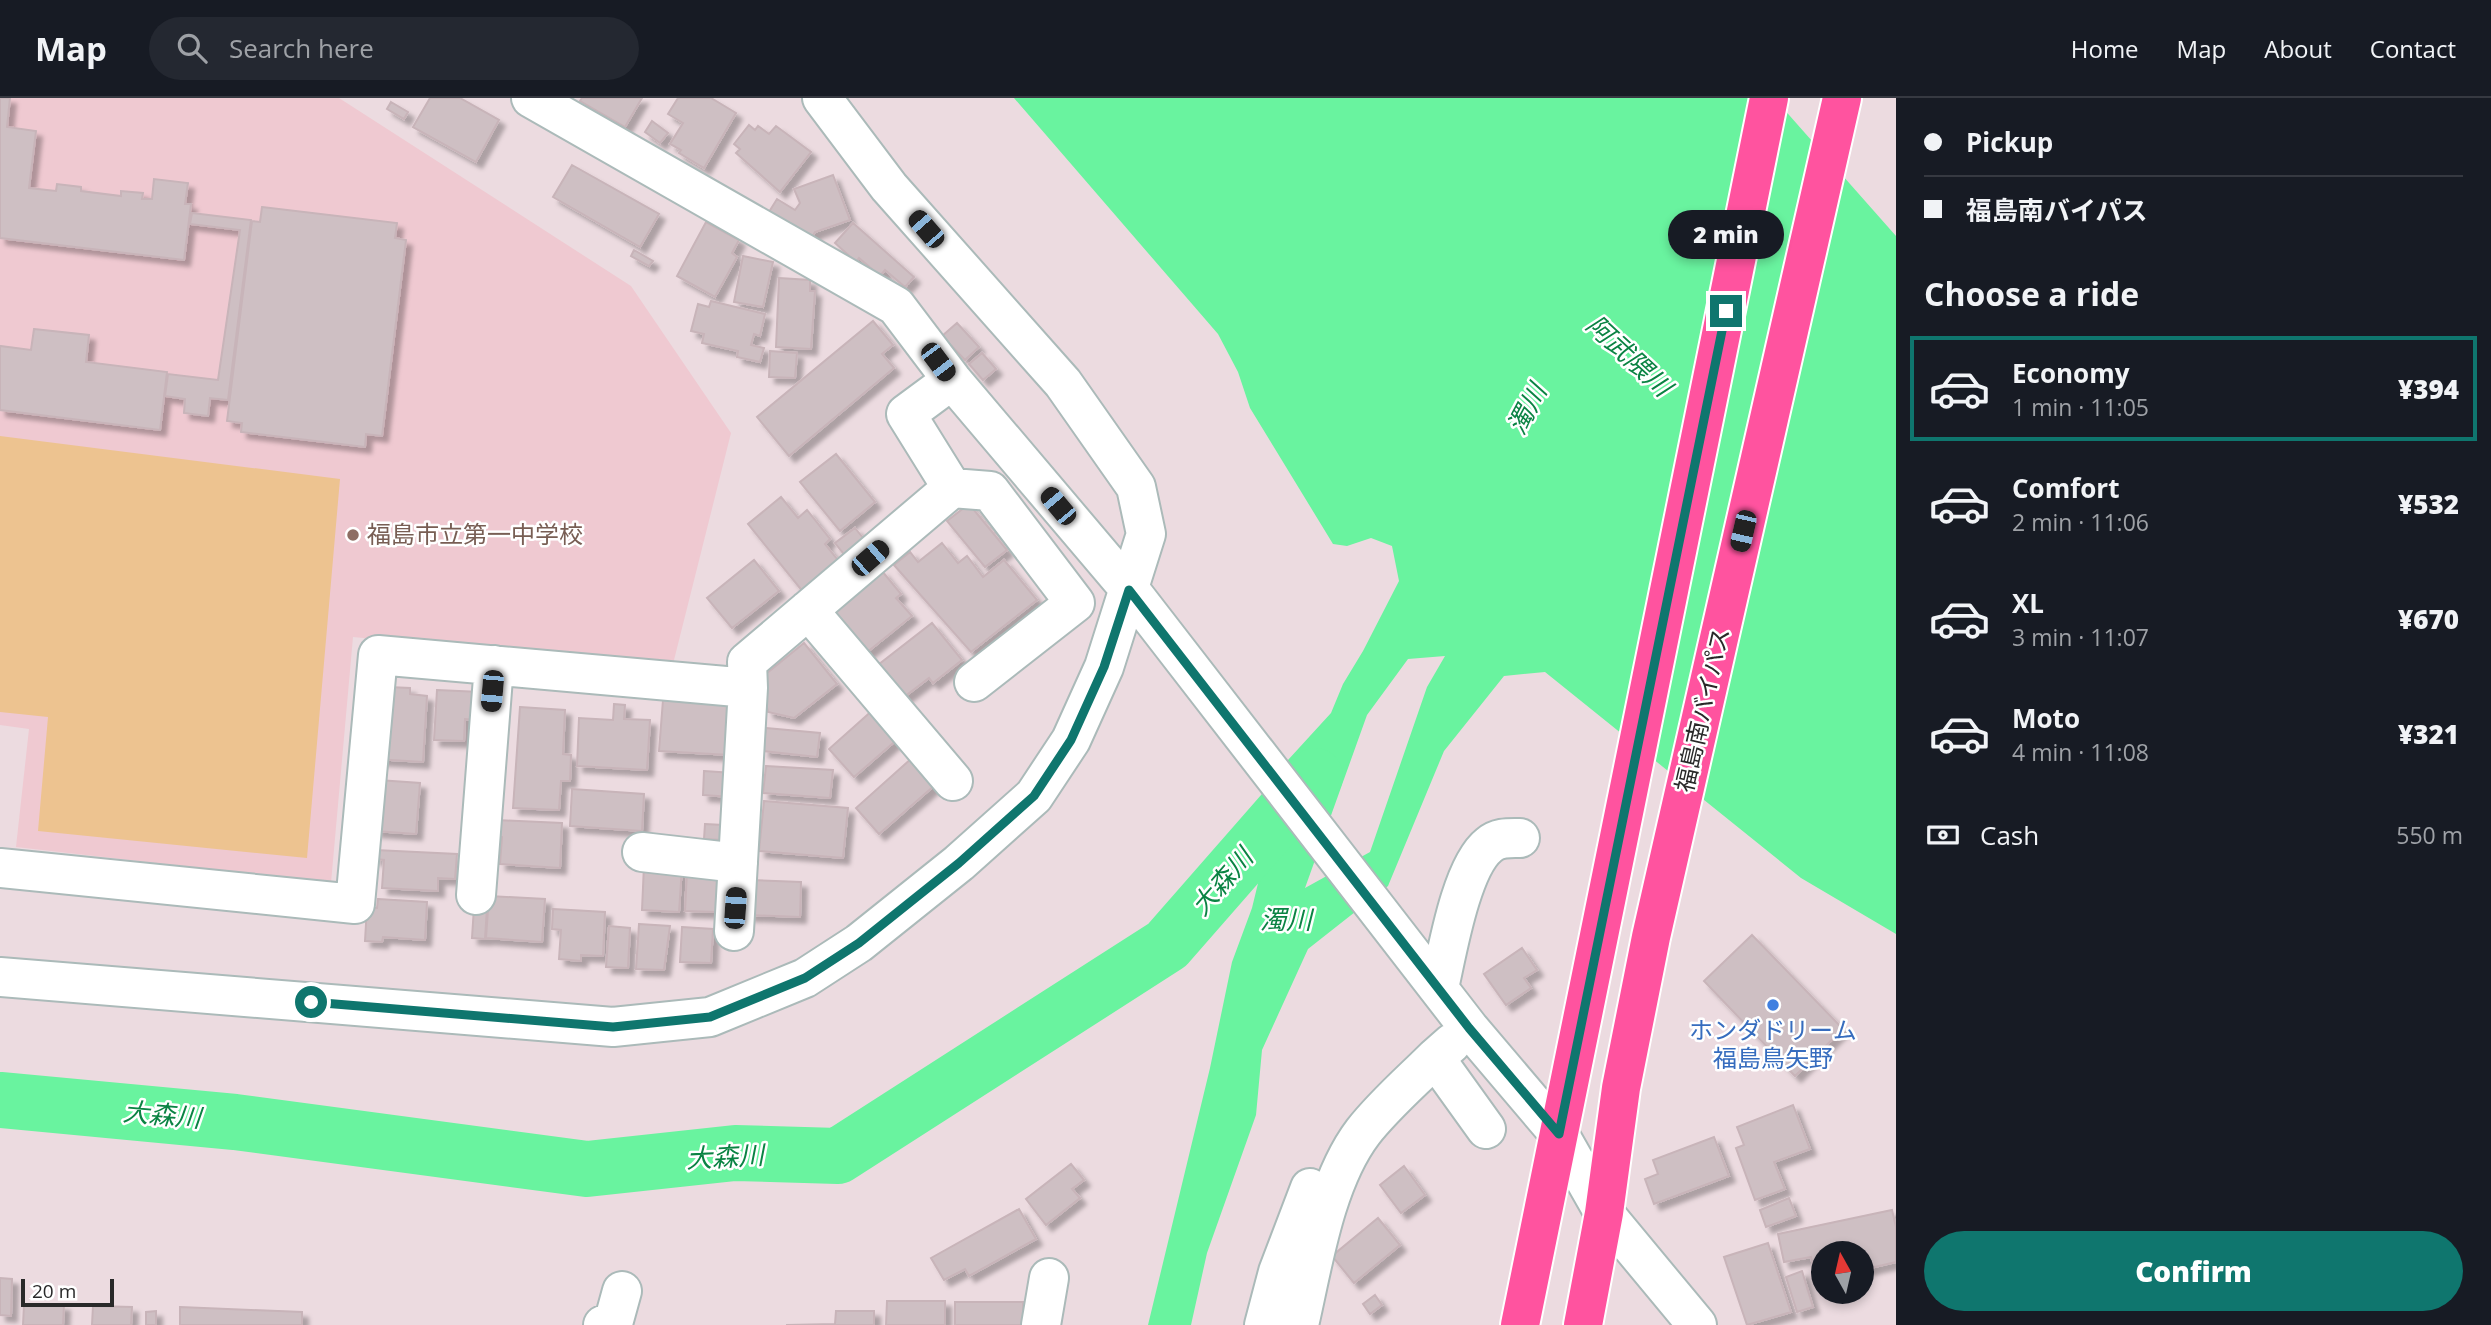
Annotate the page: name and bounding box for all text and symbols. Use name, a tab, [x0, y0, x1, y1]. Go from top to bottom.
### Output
search box	[149, 17, 639, 80]
text: Map	[35, 26, 107, 71]
icon: search	[173, 29, 211, 67]
text: Search here	[229, 30, 374, 66]
text: Home	[2071, 32, 2139, 65]
text: Map	[2177, 32, 2226, 65]
text: About	[2264, 32, 2332, 65]
text: Contact	[2370, 32, 2456, 65]
text: Pickup	[1966, 124, 2053, 160]
text: 福島南バイパス	[1966, 192, 2147, 228]
car	[905, 206, 948, 252]
callout: 2 min	[1668, 209, 1784, 258]
text: 2 min	[1693, 218, 1759, 250]
text: Choose a ride	[1924, 272, 2139, 315]
route end	[1710, 295, 1742, 327]
water label: 阿武隈川	[1579, 307, 1682, 406]
car	[917, 339, 960, 385]
text: Economy	[2012, 355, 2130, 391]
icon: car	[1928, 357, 1991, 420]
text: ¥394	[2398, 371, 2459, 407]
water label: 濁川	[1498, 374, 1556, 440]
text: 1 min · 11:05	[2012, 391, 2149, 423]
text: Comfort	[2012, 470, 2119, 506]
icon: car	[1928, 472, 1991, 535]
car	[1037, 483, 1080, 529]
text: ¥532	[2398, 486, 2459, 522]
text: 2 min · 11:06	[2012, 506, 2149, 538]
car	[1729, 508, 1758, 554]
place label: 福島市立第一中学校	[367, 517, 583, 550]
marker: 福島市立第一中学校	[345, 527, 361, 543]
car	[848, 536, 893, 580]
text: XL	[2012, 585, 2044, 621]
icon: car	[1928, 587, 1991, 650]
text: ¥670	[2398, 601, 2459, 637]
text: 3 min · 11:07	[2012, 621, 2149, 653]
street label: 福島南バイパス	[1667, 624, 1736, 795]
car	[480, 669, 505, 713]
text: Moto	[2012, 700, 2080, 736]
icon: car	[1928, 702, 1991, 765]
text: ¥321	[2398, 716, 2459, 752]
text: 4 min · 11:08	[2012, 736, 2149, 768]
icon: cash	[1924, 816, 1962, 854]
text: Cash	[1980, 817, 2039, 853]
text: 550 m	[2396, 819, 2463, 851]
water label: 大森川	[1182, 838, 1262, 923]
car	[724, 886, 747, 930]
water label: 濁川	[1260, 901, 1315, 937]
route start	[295, 986, 327, 1018]
marker: ホンダドリーム 福島鳥矢野	[1765, 997, 1781, 1013]
place label: ホンダドリーム 福島鳥矢野	[1689, 1013, 1857, 1074]
water label: 大森川	[122, 1093, 205, 1136]
water label: 大森川	[685, 1136, 768, 1176]
button: Confirm	[1924, 1231, 2463, 1311]
north arrow	[1811, 1241, 1874, 1304]
map controls	[1811, 1241, 1874, 1304]
scale bar	[21, 1276, 114, 1308]
text: 20 m	[32, 1278, 76, 1304]

